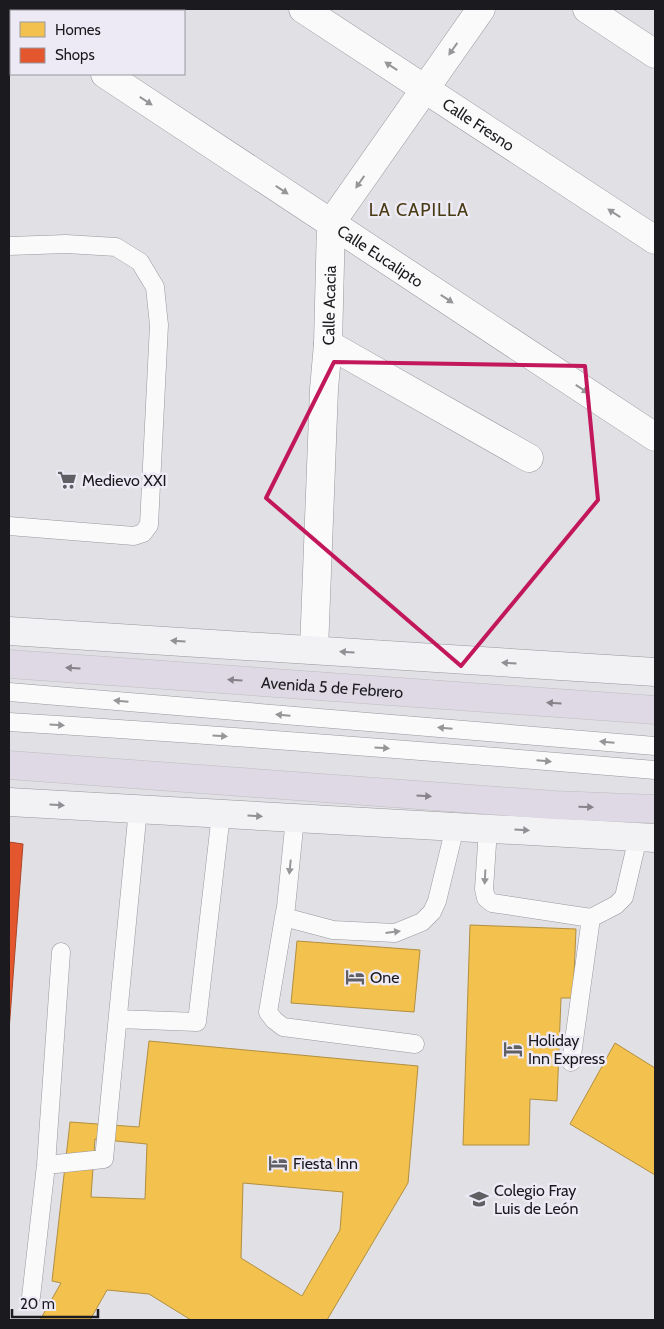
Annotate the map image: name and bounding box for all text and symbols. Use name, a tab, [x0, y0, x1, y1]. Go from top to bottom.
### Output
legend	[10, 10, 185, 75]
text: Homes	[55, 21, 101, 39]
one-way arrow	[448, 42, 458, 55]
text: Shops	[55, 46, 95, 64]
one-way arrow	[384, 62, 397, 71]
street label: Calle Fresno	[439, 94, 518, 155]
one-way arrow	[139, 96, 153, 105]
one-way arrow	[355, 175, 365, 189]
one-way arrow	[275, 185, 288, 195]
district label: LA CAPILLA	[369, 199, 469, 221]
one-way arrow	[608, 208, 621, 218]
street label: Calle Eucalipto	[334, 221, 427, 291]
street label: Calle Acacia	[319, 265, 340, 346]
one-way arrow	[440, 294, 453, 304]
one-way arrow	[575, 384, 589, 394]
supermarket icon: Medievo XXI	[56, 469, 78, 491]
place label: Medievo XXI	[82, 471, 167, 490]
one-way arrow	[169, 637, 185, 645]
one-way arrow	[339, 648, 355, 656]
one-way arrow	[501, 658, 517, 666]
one-way arrow	[65, 664, 81, 672]
street label: Avenida 5 de Febrero	[261, 673, 404, 702]
one-way arrow	[227, 675, 243, 683]
one-way arrow	[113, 697, 129, 705]
one-way arrow	[546, 698, 562, 706]
one-way arrow	[275, 711, 291, 719]
one-way arrow	[50, 721, 66, 729]
one-way arrow	[436, 724, 452, 732]
one-way arrow	[212, 732, 228, 740]
one-way arrow	[598, 738, 614, 746]
one-way arrow	[374, 744, 390, 752]
one-way arrow	[536, 757, 552, 765]
one-way arrow	[416, 792, 432, 800]
one-way arrow	[50, 801, 66, 809]
one-way arrow	[578, 803, 594, 811]
one-way arrow	[247, 812, 263, 820]
one-way arrow	[514, 827, 530, 835]
one-way arrow	[286, 859, 294, 875]
one-way arrow	[480, 870, 488, 886]
one-way arrow	[386, 927, 402, 935]
hotel icon: One	[344, 966, 366, 988]
place label: One	[370, 968, 399, 987]
place label: Holiday Inn Express	[528, 1031, 605, 1068]
hotel icon: Holiday Inn Express	[502, 1038, 524, 1060]
hotel icon: Fiesta Inn	[267, 1152, 289, 1174]
place label: Fiesta Inn	[293, 1154, 358, 1173]
place label: Colegio Fray Luis de León	[494, 1181, 578, 1218]
school or university icon: Colegio Fray Luis de León	[468, 1188, 490, 1210]
scale bar	[12, 1286, 99, 1318]
text: 20 m	[20, 1295, 55, 1313]

